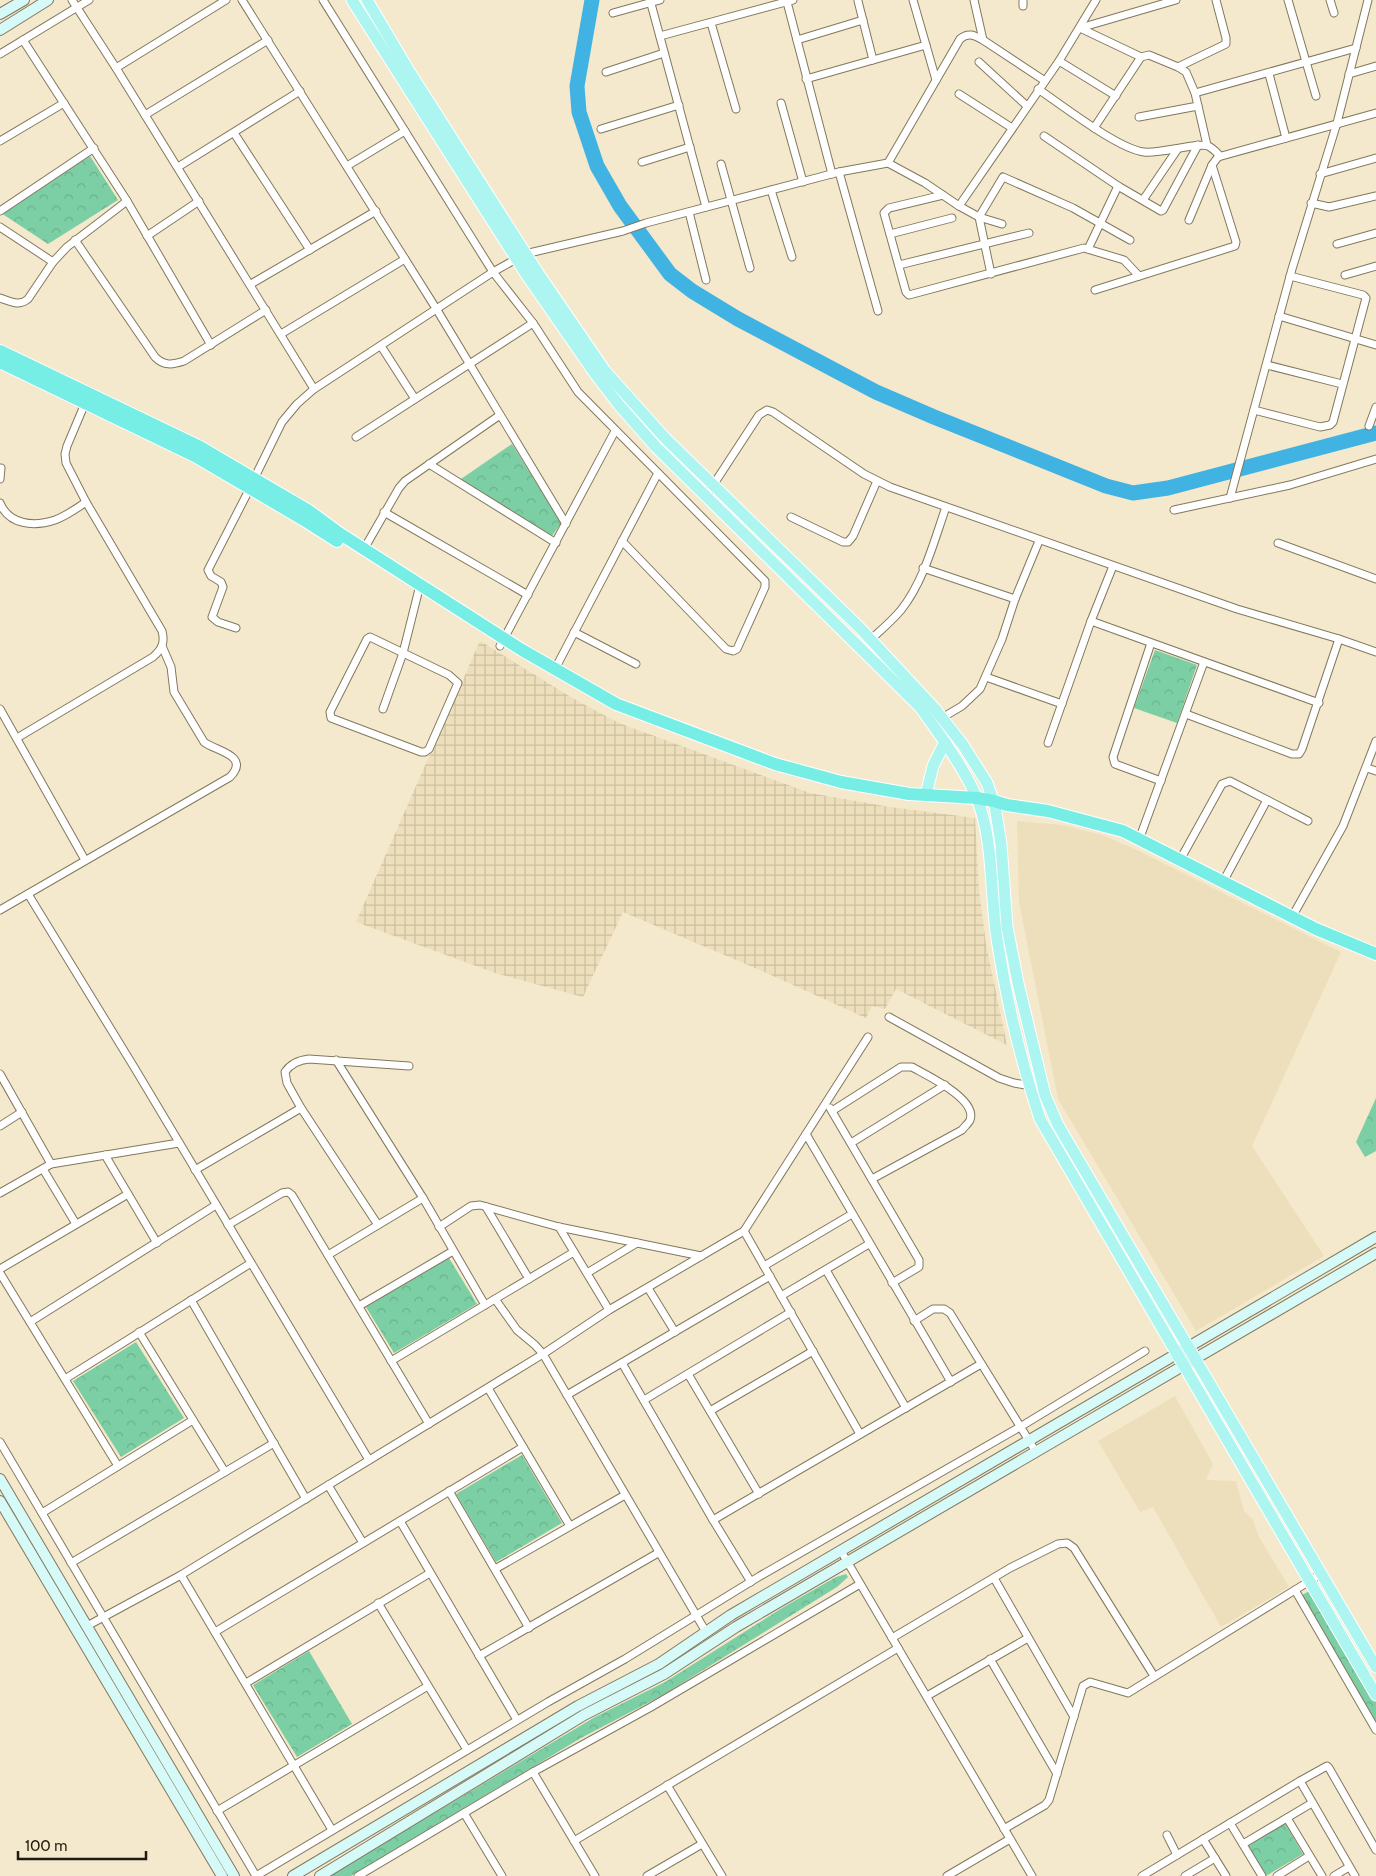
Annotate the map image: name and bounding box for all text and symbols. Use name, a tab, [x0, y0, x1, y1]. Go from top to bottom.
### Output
scale bar	[18, 1828, 145, 1860]
text: 100 m	[25, 1837, 67, 1855]

